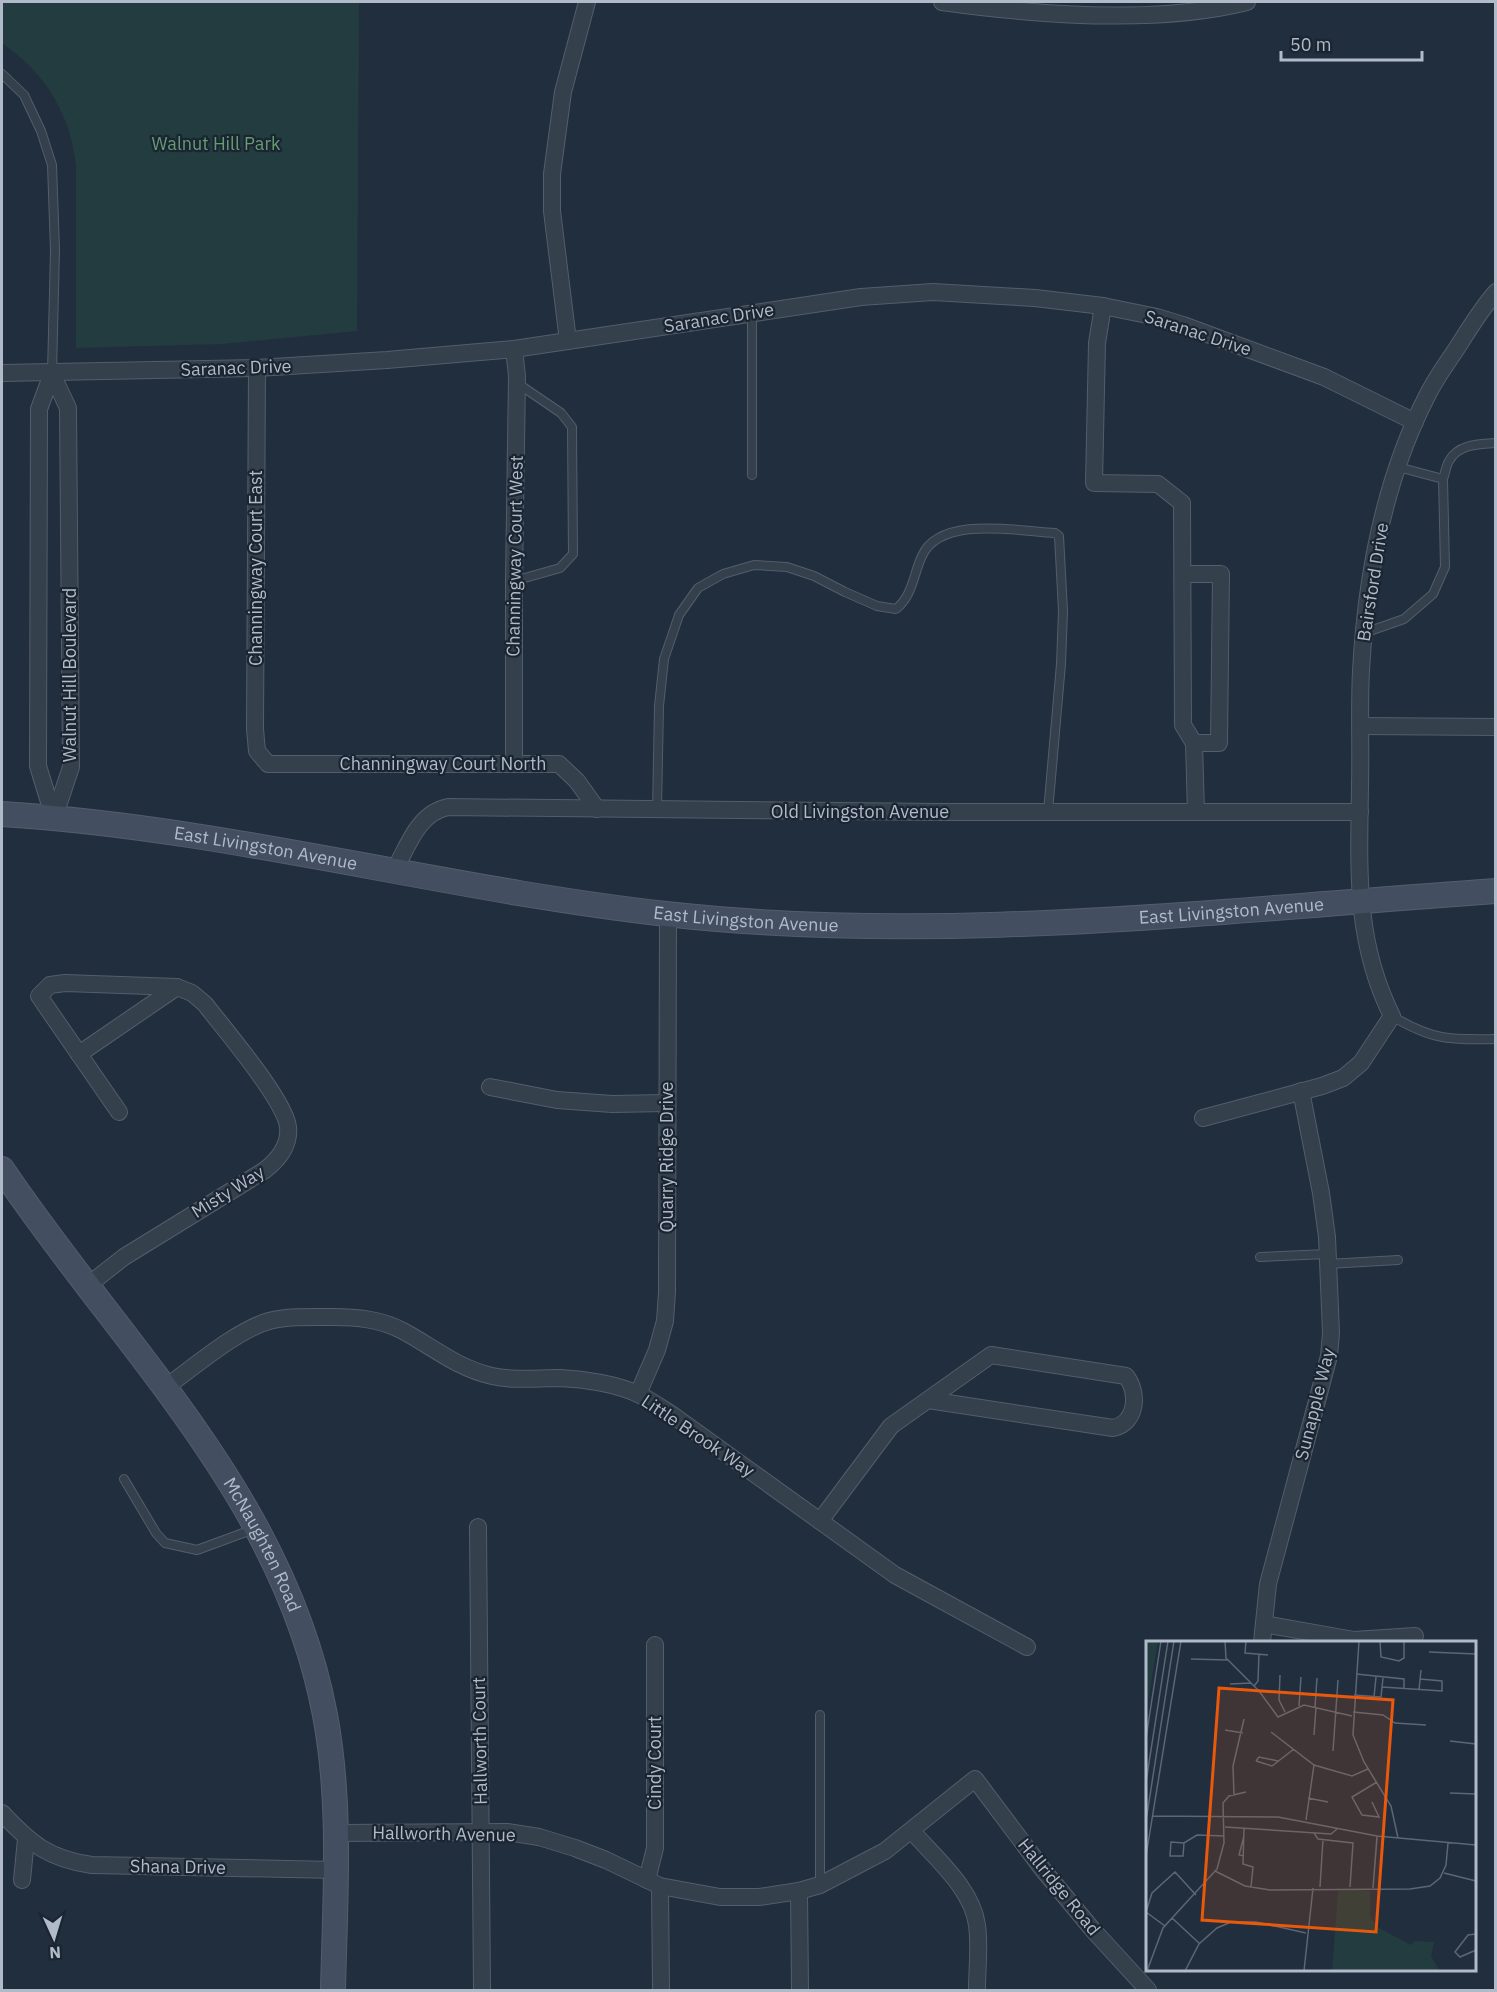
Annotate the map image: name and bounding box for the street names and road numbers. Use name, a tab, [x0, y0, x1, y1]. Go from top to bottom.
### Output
street label: Saranac Drive	[662, 297, 776, 338]
street label: Saranac Drive	[1142, 304, 1255, 361]
street label: Saranac Drive	[180, 354, 292, 381]
street label: Channingway Court West	[501, 455, 528, 657]
street label: Channingway Court East	[244, 470, 267, 666]
street label: Bairsford Drive	[1352, 521, 1393, 643]
street label: Walnut Hill Boulevard	[58, 588, 81, 762]
street label: Channingway Court North	[340, 752, 546, 775]
street label: Old Livingston Avenue	[771, 800, 949, 823]
street label: East Livingston Avenue	[172, 821, 359, 875]
street label: East Livingston Avenue	[1138, 892, 1325, 929]
street label: East Livingston Avenue	[652, 901, 839, 937]
street label: Quarry Ridge Drive	[655, 1081, 678, 1232]
street label: Misty Way	[187, 1160, 268, 1223]
street label: Sunapple Way	[1289, 1345, 1340, 1462]
street label: Little Brook Way	[637, 1389, 759, 1482]
street label: McNaughten Road	[219, 1473, 306, 1615]
street label: Hallworth Court	[467, 1677, 492, 1805]
street label: Cindy Court	[643, 1716, 666, 1810]
street label: Hallworth Avenue	[372, 1821, 516, 1846]
street label: Hallridge Road	[1013, 1833, 1106, 1940]
street label: Shana Drive	[130, 1854, 226, 1879]

